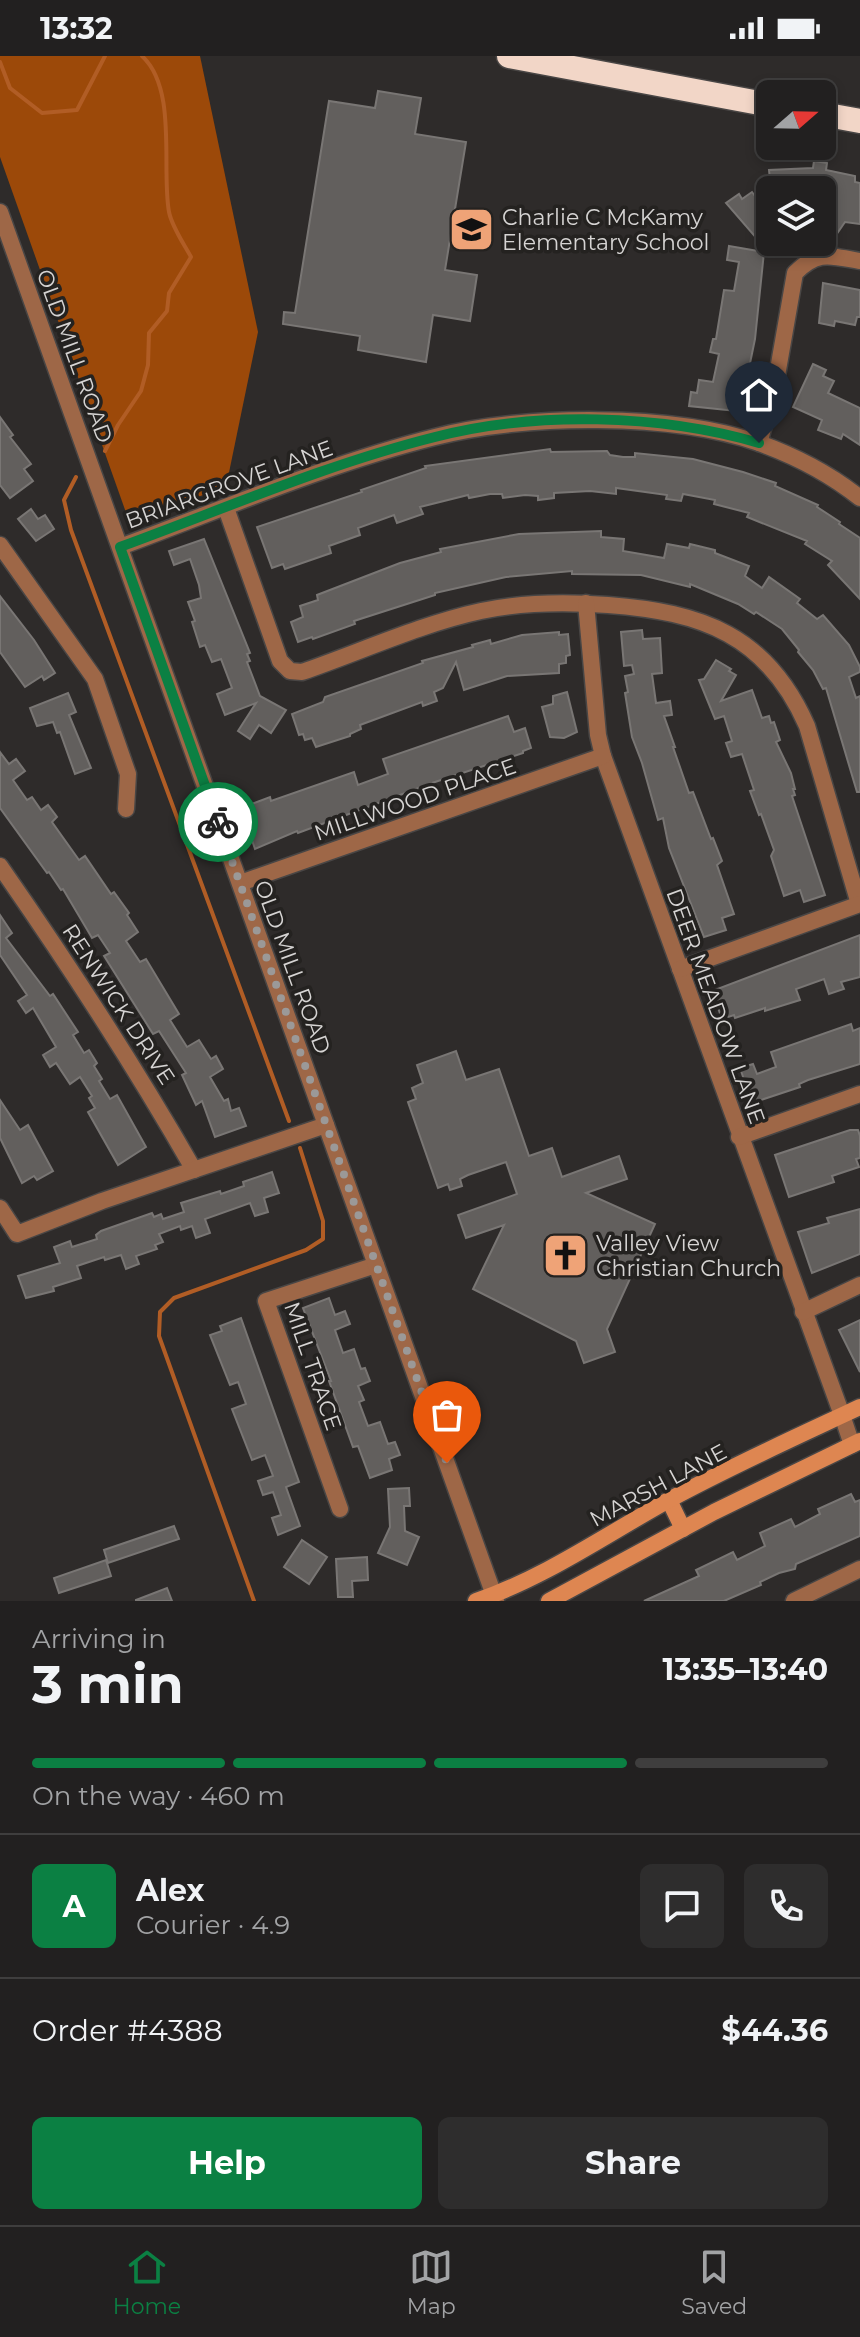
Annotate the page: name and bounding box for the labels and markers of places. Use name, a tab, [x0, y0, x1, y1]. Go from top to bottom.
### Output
place label: Charlie C McKamy Elementary School	[502, 204, 709, 256]
school or university icon: Charlie C McKamy Elementary School	[447, 206, 495, 254]
pin	[725, 361, 793, 443]
place label: Valley View Christian Church	[596, 1230, 781, 1282]
church icon: Valley View Christian Church	[541, 1232, 589, 1280]
pin	[413, 1381, 481, 1463]

